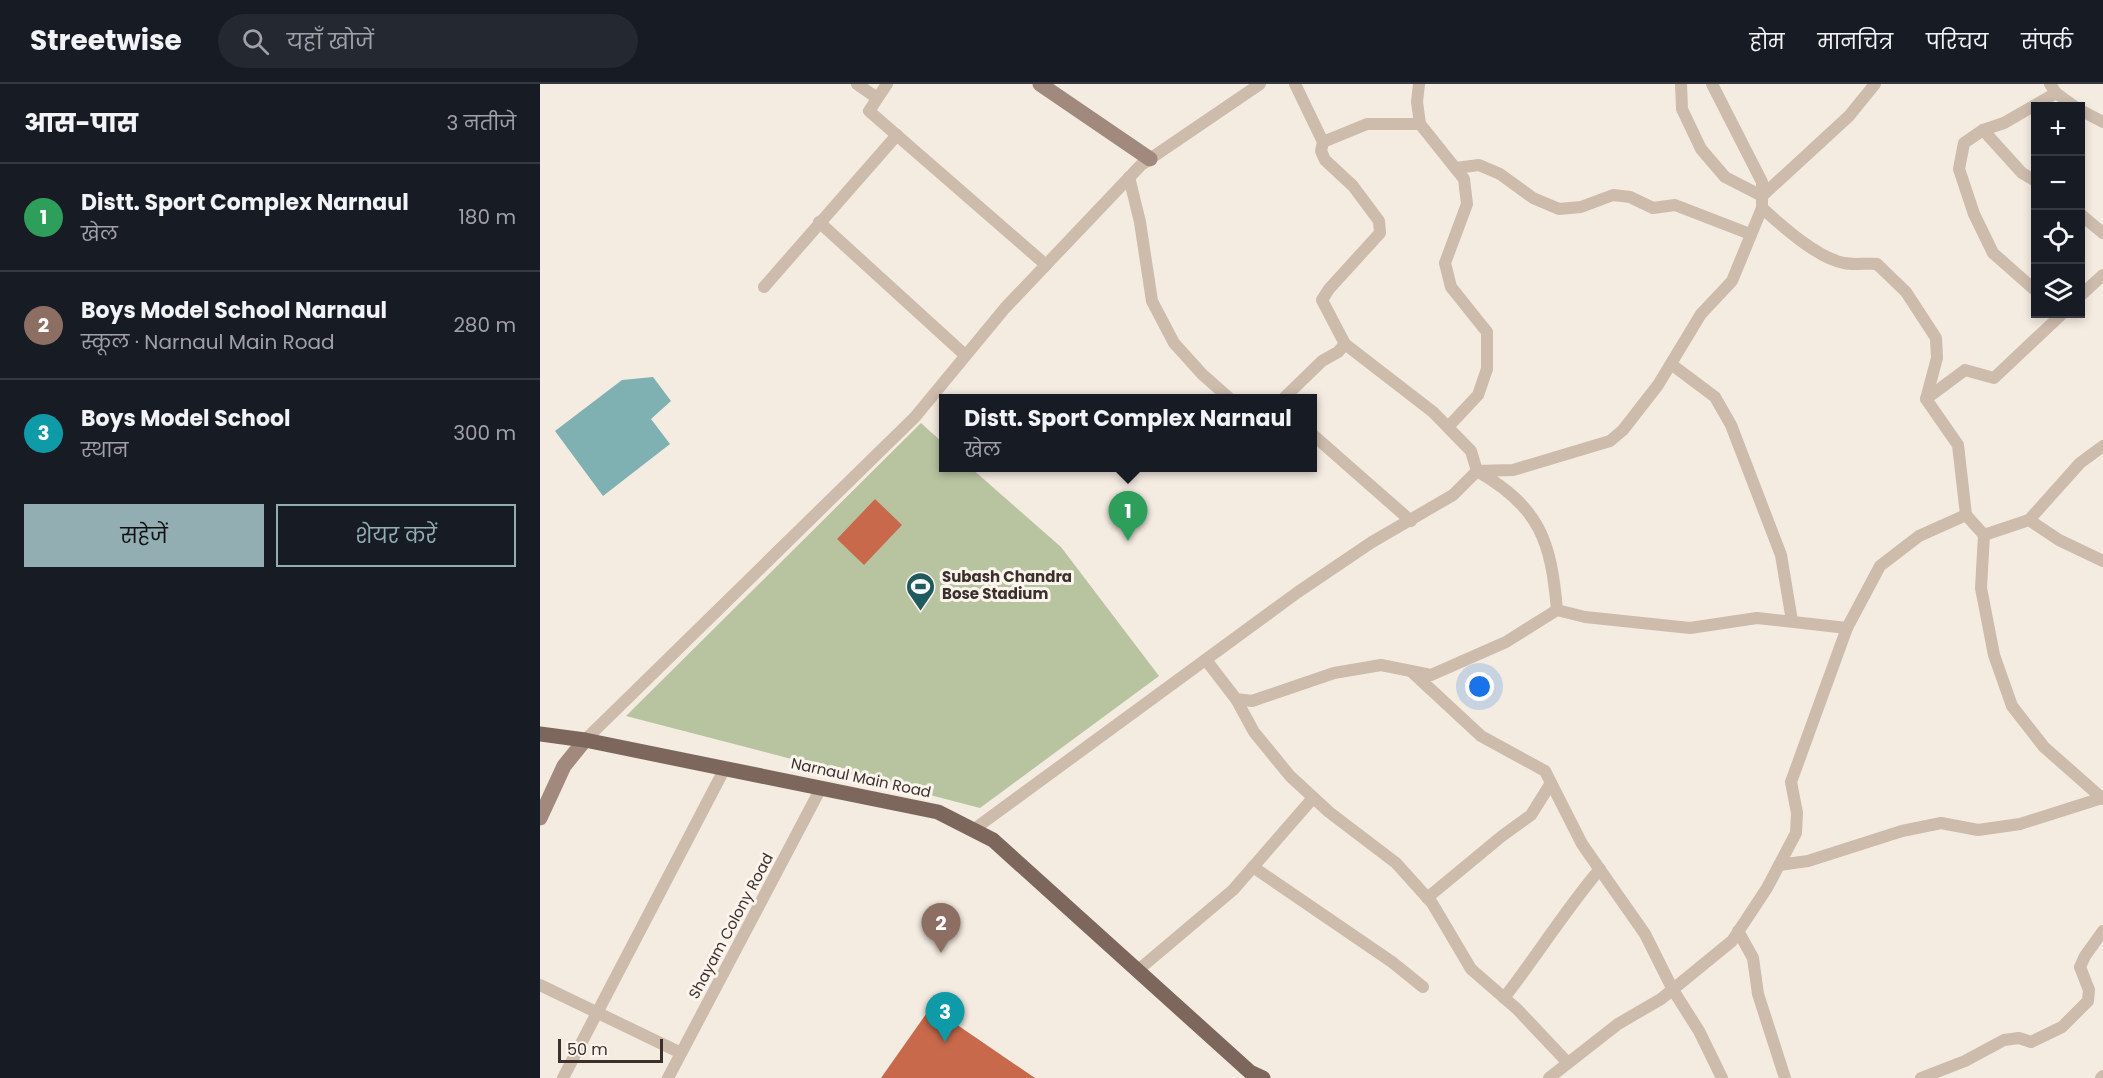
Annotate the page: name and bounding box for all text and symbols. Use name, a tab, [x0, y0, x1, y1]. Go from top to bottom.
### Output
search box	[218, 14, 638, 68]
text: Streetwise	[30, 21, 182, 60]
icon: search	[239, 25, 272, 58]
text: यहाँ खोजें	[287, 26, 374, 57]
text: होम	[1750, 27, 1785, 56]
text: मानचित्र	[1818, 27, 1893, 56]
text: परिचय	[1926, 27, 1988, 56]
text: संपर्क	[2021, 27, 2073, 56]
map controls	[2031, 102, 2085, 318]
button: +	[2031, 102, 2085, 156]
text: आस-पास	[24, 105, 138, 141]
text: 3 नतीजे	[447, 109, 516, 137]
button: −	[2031, 156, 2085, 210]
text: Distt. Sport Complex Narnaul	[81, 187, 409, 218]
text: 1	[40, 203, 47, 231]
text: 180 m	[458, 203, 516, 231]
button: locate	[2031, 210, 2085, 264]
text: खेल	[81, 220, 118, 248]
button: layers	[2031, 264, 2085, 318]
text: Boys Model School Narnaul	[81, 295, 387, 326]
text: 2	[38, 311, 49, 339]
text: 280 m	[453, 311, 516, 339]
text: स्कूल · Narnaul Main Road	[81, 328, 335, 356]
popup	[939, 394, 1317, 472]
text: Boys Model School	[81, 403, 290, 434]
text: Distt. Sport Complex Narnaul	[964, 403, 1292, 434]
text: 3	[37, 419, 50, 447]
text: 300 m	[453, 419, 516, 447]
text: स्थान	[81, 436, 128, 464]
text: खेल	[964, 436, 1001, 464]
pin: 1	[1108, 492, 1148, 541]
button: सहेजें	[24, 504, 264, 567]
button: शेयर करें	[276, 504, 516, 567]
place label: Subash Chandra Bose Stadium	[942, 566, 1072, 604]
sports icon: Subash Chandra Bose Stadium	[905, 570, 937, 612]
your location	[1465, 672, 1494, 701]
street label: Narnaul Main Road	[789, 752, 933, 803]
street label: Shayam Colony Road	[683, 849, 778, 1002]
pin: 2	[922, 904, 960, 953]
pin: 3	[926, 992, 964, 1042]
scale bar	[558, 1036, 663, 1064]
text: 50 m	[567, 1038, 608, 1061]

